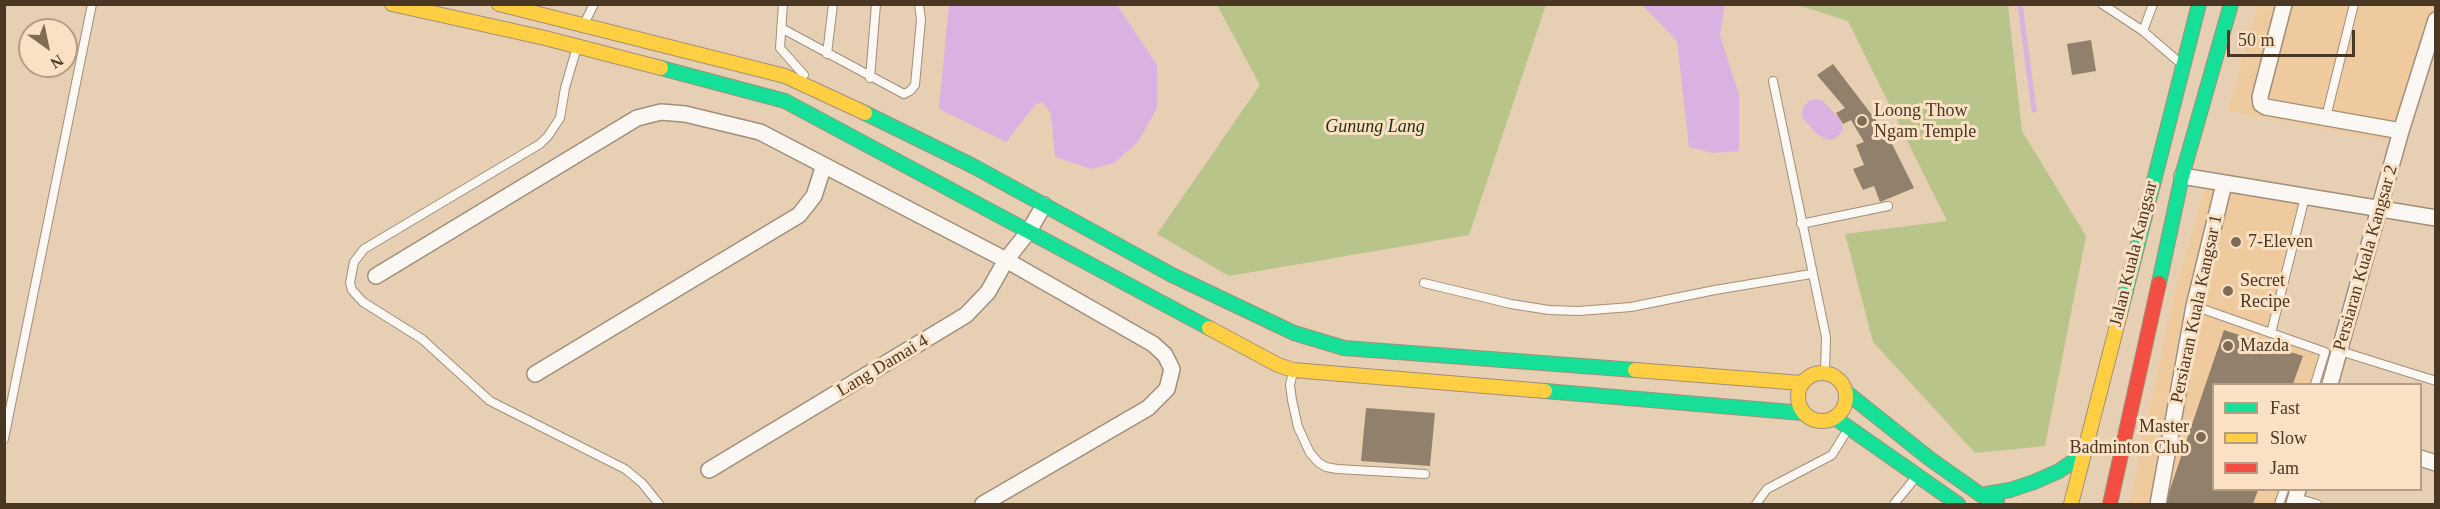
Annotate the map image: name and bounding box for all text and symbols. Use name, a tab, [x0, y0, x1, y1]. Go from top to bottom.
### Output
north arrow	[18, 18, 78, 78]
scale bar	[2230, 18, 2358, 56]
text: 50 m	[2238, 30, 2275, 50]
text: N	[48, 52, 66, 72]
place label: Loong Thow Ngam Temple	[1874, 100, 1976, 142]
marker: Loong Thow Ngam Temple	[1855, 114, 1869, 128]
park label: Gunung Lang	[1325, 116, 1425, 138]
street label: Persiaran Kuala Kangsar 2	[2329, 163, 2403, 353]
street label: Jalan Kuala Kangsar	[2106, 179, 2162, 329]
street label: Persiaran Kuala Kangsar 1	[2166, 213, 2228, 405]
place label: 7-Eleven	[2248, 231, 2313, 253]
marker: 7-Eleven	[2229, 235, 2243, 249]
place label: Secret Recipe	[2240, 270, 2290, 312]
marker: Secret Recipe	[2221, 284, 2235, 298]
street label: Lang Damai 4	[833, 330, 933, 402]
place label: Mazda	[2240, 335, 2289, 357]
marker: Mazda	[2221, 339, 2235, 353]
legend	[2212, 383, 2422, 491]
text: Fast	[2270, 398, 2300, 418]
place label: Master Badminton Club	[2069, 416, 2189, 458]
text: Slow	[2270, 428, 2307, 448]
marker: Master Badminton Club	[2194, 430, 2208, 444]
text: Jam	[2270, 458, 2299, 478]

